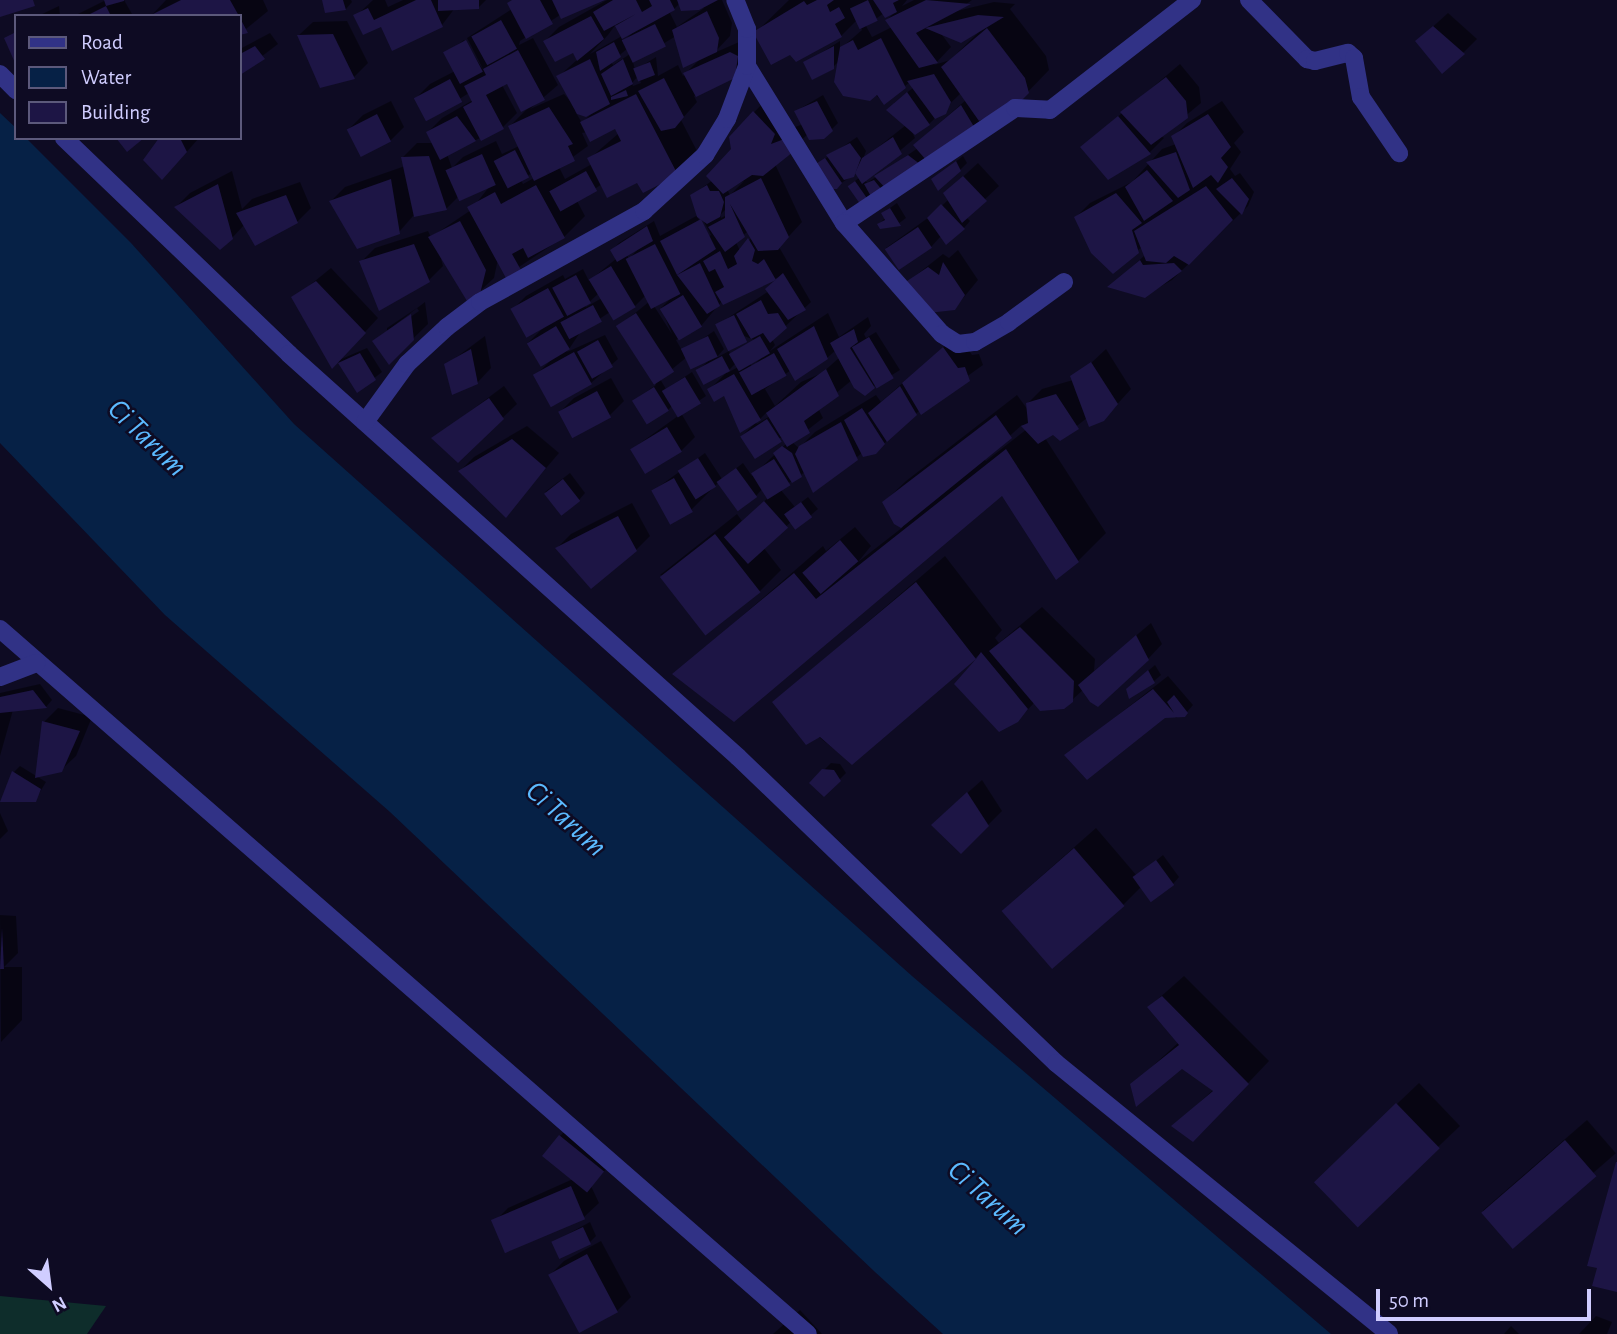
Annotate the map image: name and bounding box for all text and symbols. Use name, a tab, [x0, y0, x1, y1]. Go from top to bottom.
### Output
legend	[14, 14, 242, 140]
text: Road	[81, 32, 123, 53]
text: Water	[81, 67, 131, 88]
text: Building	[81, 102, 150, 123]
water label: Ci Tarum	[100, 391, 194, 485]
water label: Ci Tarum	[518, 773, 614, 865]
water label: Ci Tarum	[940, 1152, 1036, 1244]
north arrow	[14, 1250, 84, 1320]
scale bar	[1379, 1274, 1594, 1318]
text: 50 m	[1389, 1290, 1429, 1311]
text: N	[49, 1292, 69, 1315]

